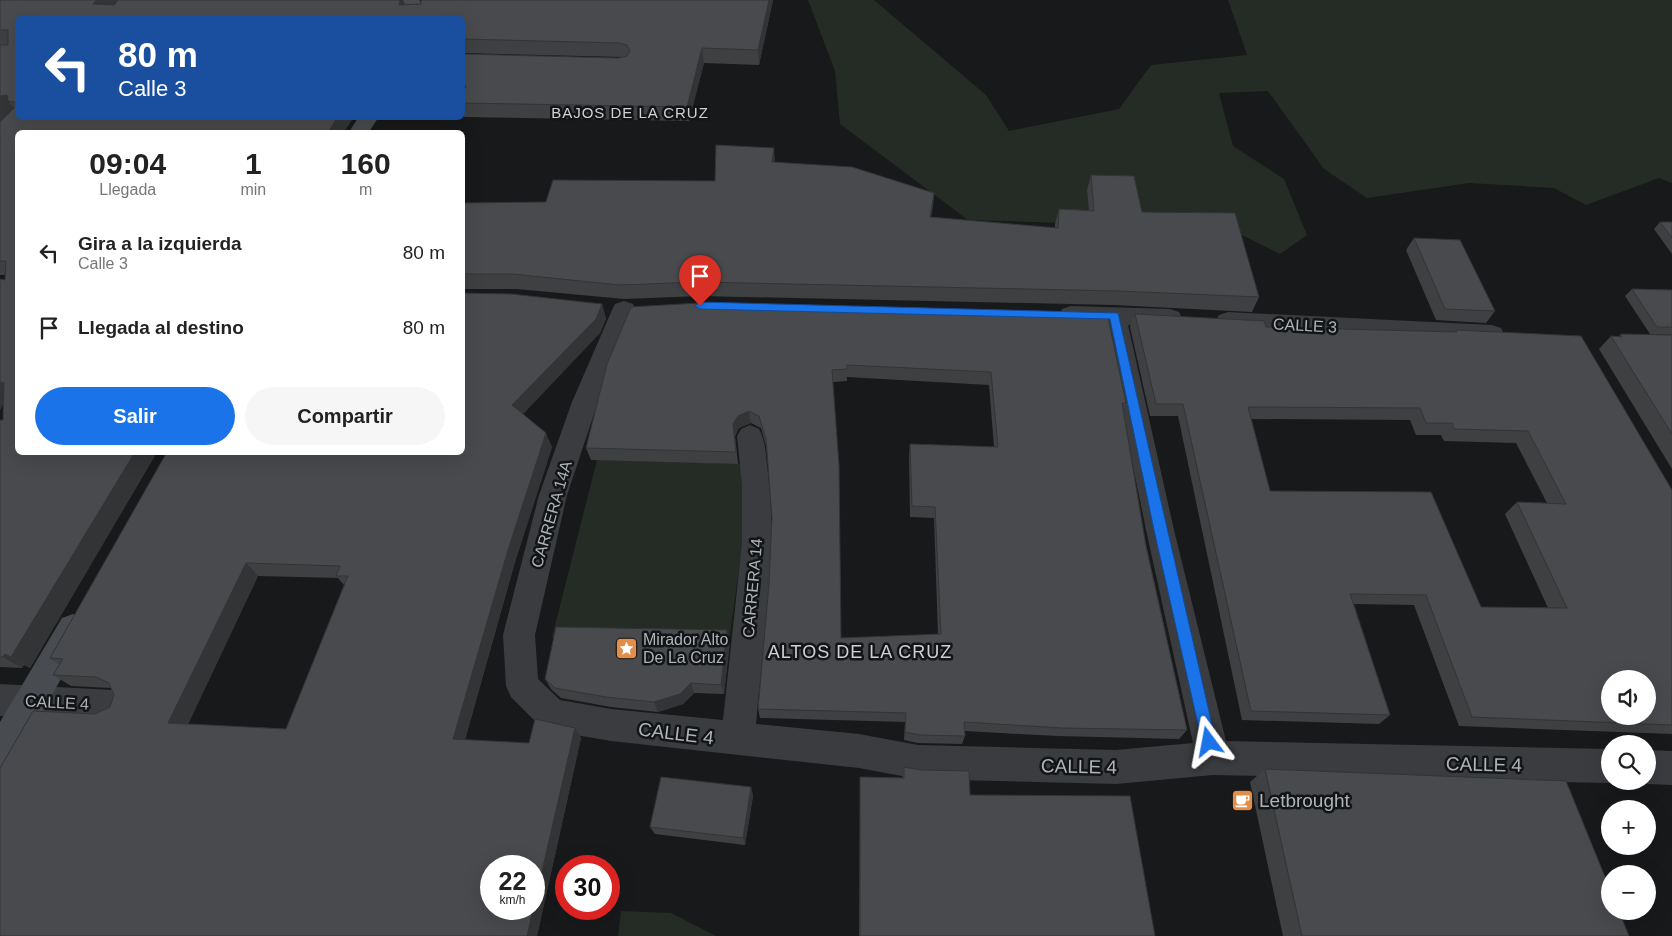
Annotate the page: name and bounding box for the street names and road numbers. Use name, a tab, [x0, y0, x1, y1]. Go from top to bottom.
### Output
street label: CALLE 3	[1273, 315, 1337, 336]
street label: CARRERA 14A	[528, 458, 575, 569]
street label: CARRERA 14	[740, 538, 765, 638]
street label: CALLE 4	[25, 692, 89, 713]
street label: CALLE 4	[637, 718, 715, 749]
street label: CALLE 4	[1446, 753, 1523, 776]
street label: CALLE 4	[1041, 755, 1118, 778]

